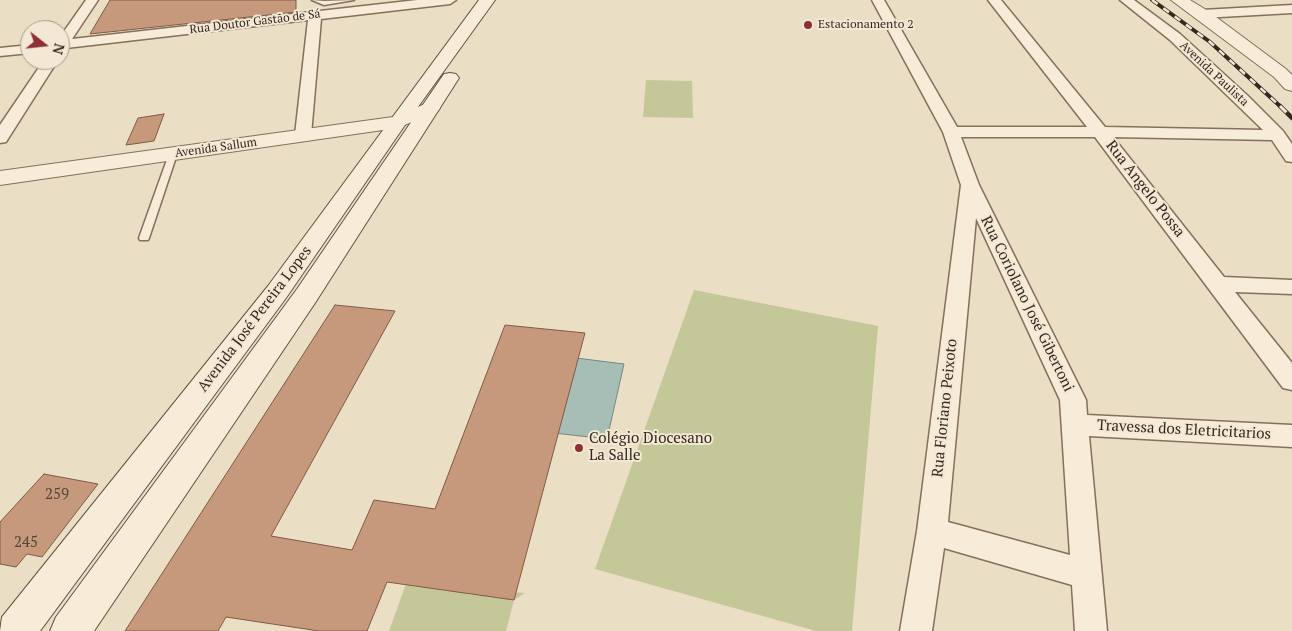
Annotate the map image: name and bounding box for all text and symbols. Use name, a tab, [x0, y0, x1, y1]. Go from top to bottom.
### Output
street label: Rua Doutor Gastão de Sá	[189, 7, 321, 37]
place label: Estacionamento 2	[818, 18, 914, 32]
marker: Estacionamento 2	[802, 19, 814, 31]
north arrow	[20, 20, 70, 70]
street label: Avenida Paulista	[1177, 39, 1251, 109]
text: N	[48, 41, 70, 57]
street label: Avenida Sallum	[174, 135, 258, 161]
street label: Rua Angelo Possa	[1102, 137, 1188, 241]
street label: Rua Coriolano José Gibertoni	[977, 213, 1077, 395]
street label: Avenida José Pereira Lopes	[194, 243, 316, 395]
street label: Rua Floriano Peixoto	[929, 338, 961, 478]
street label: Travessa dos Eletricitarios	[1096, 416, 1272, 444]
place label: Colégio Diocesano La Salle	[589, 430, 712, 465]
marker: Colégio Diocesano La Salle	[573, 442, 585, 454]
house number: 259	[45, 486, 69, 504]
house number: 245	[14, 534, 38, 552]

